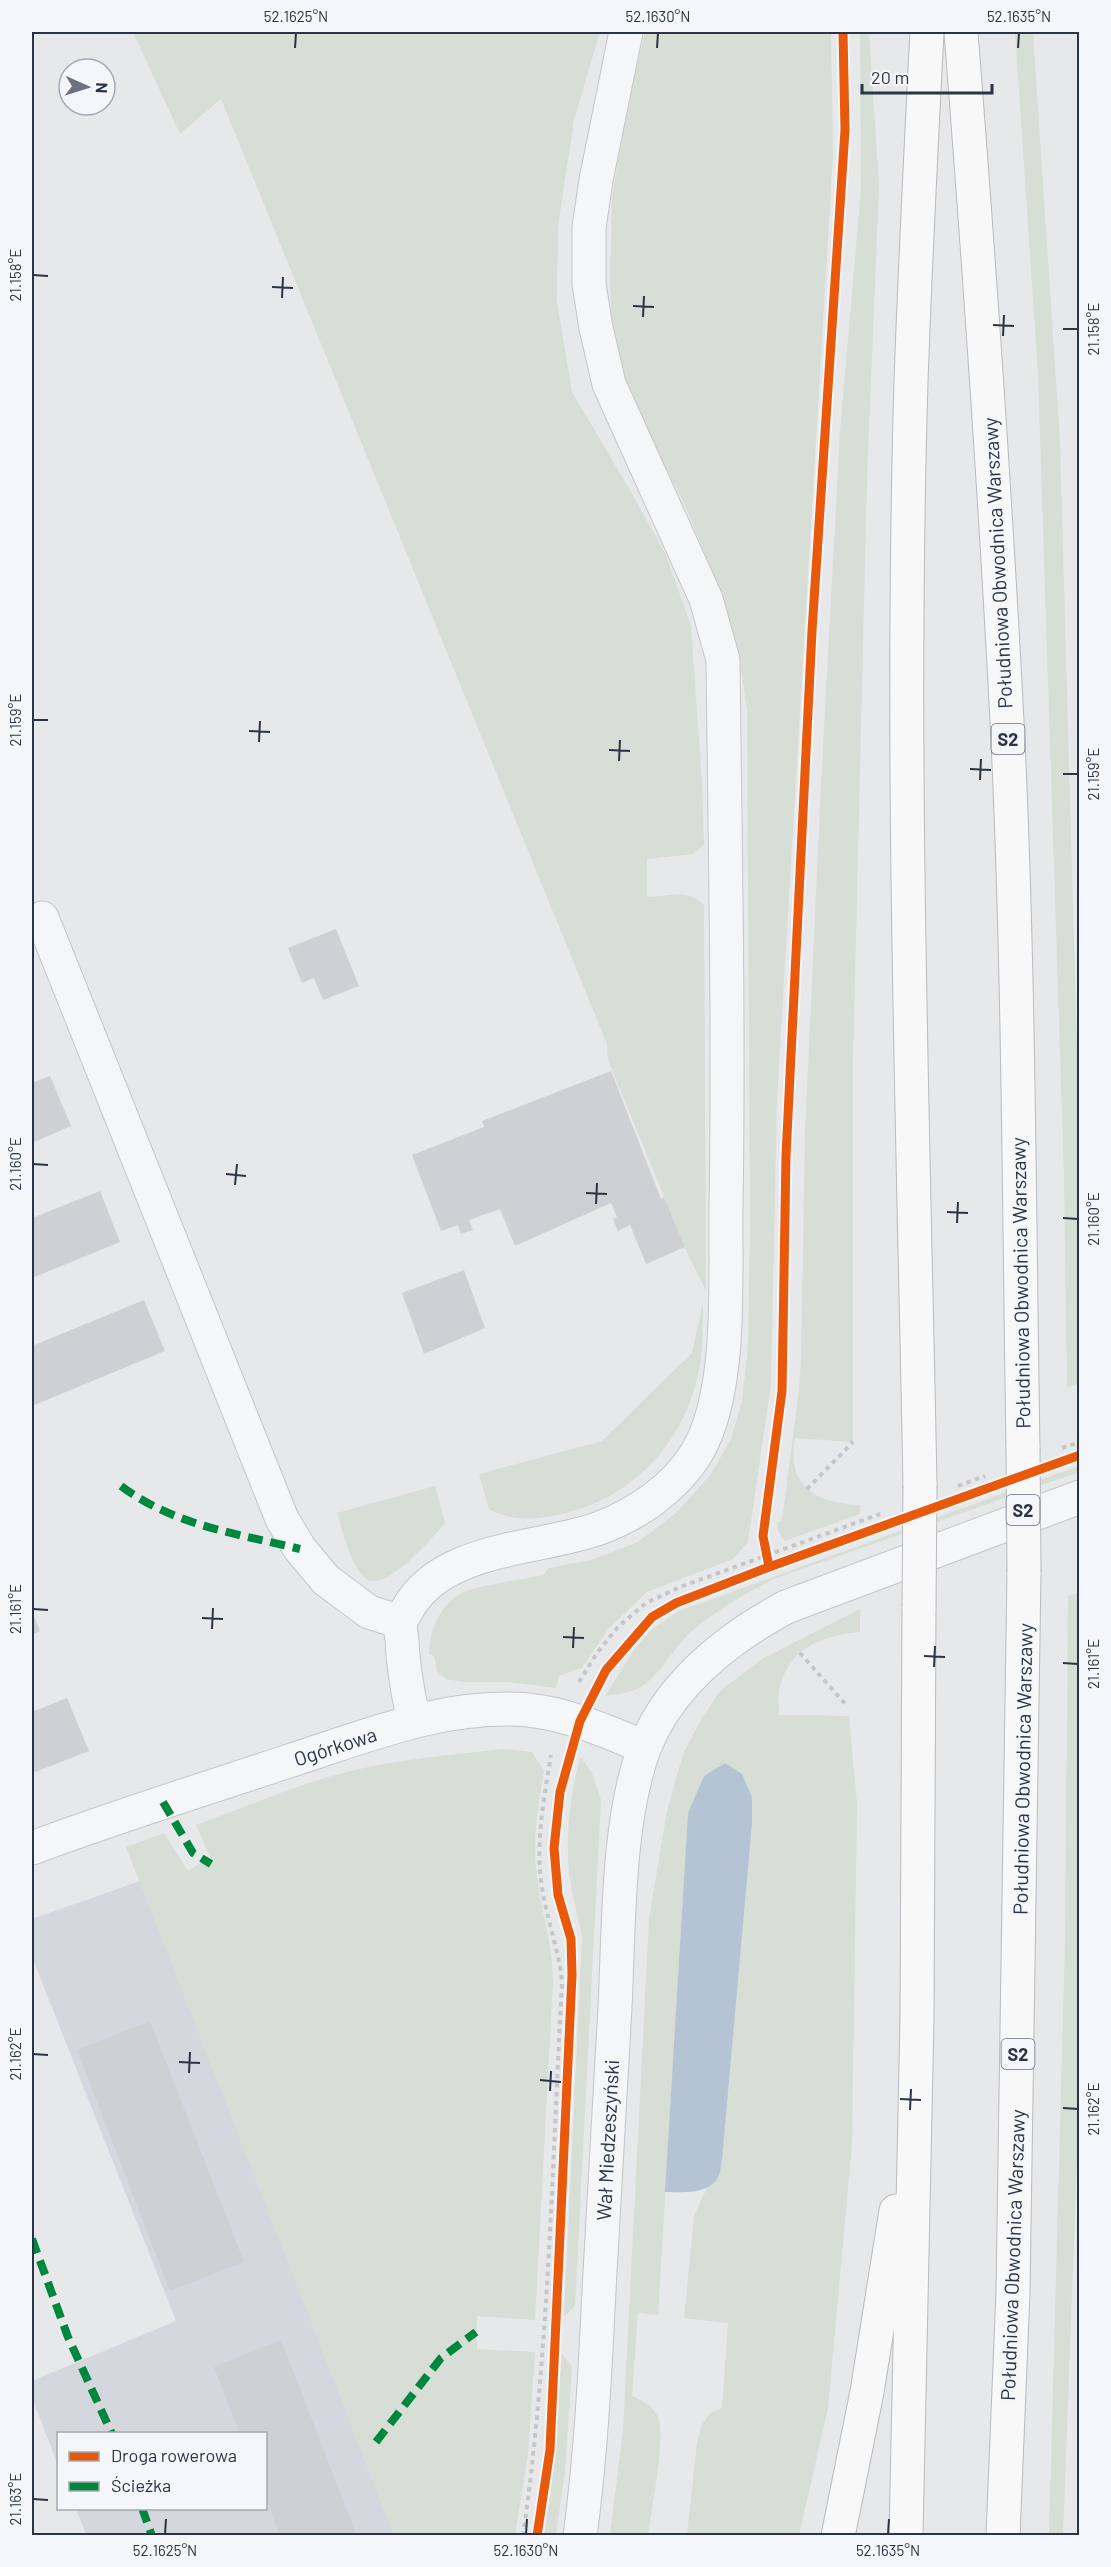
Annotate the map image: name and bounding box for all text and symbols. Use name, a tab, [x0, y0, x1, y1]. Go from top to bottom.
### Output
text: 52.1625°N	[264, 7, 328, 25]
text: 52.1630°N	[626, 7, 690, 25]
text: 52.1635°N	[987, 7, 1051, 25]
north arrow	[57, 57, 117, 117]
scale bar	[862, 57, 992, 95]
text: 20 m	[871, 66, 909, 88]
text: N	[93, 82, 112, 94]
text: 21.158°E	[6, 249, 24, 301]
text: 21.158°E	[1084, 303, 1102, 355]
street label: Południowa Obwodnica Warszawy	[977, 417, 1017, 709]
text: 21.159°E	[6, 694, 24, 746]
road number: S2	[992, 724, 1024, 754]
text: 21.159°E	[1084, 748, 1102, 800]
text: 21.160°E	[6, 1137, 24, 1191]
street label: Południowa Obwodnica Warszawy	[1005, 1137, 1035, 1429]
text: 21.160°E	[1084, 1192, 1102, 1246]
road number: S2	[1006, 1495, 1040, 1525]
text: 21.161°E	[6, 1584, 24, 1634]
street label: Południowa Obwodnica Warszawy	[1007, 1623, 1037, 1915]
text: 21.161°E	[1084, 1639, 1102, 1689]
street label: Ogórkowa	[291, 1721, 379, 1771]
text: 21.162°E	[6, 2027, 24, 2081]
road number: S2	[1002, 2039, 1034, 2069]
street label: Wał Miedzeszyński	[591, 2059, 623, 2221]
text: 21.162°E	[1084, 2082, 1102, 2136]
street label: Południowa Obwodnica Warszawy	[995, 2109, 1029, 2401]
legend	[57, 2432, 267, 2510]
text: Droga rowerowa	[111, 2444, 237, 2466]
text: 21.163°E	[6, 2473, 24, 2525]
text: Ścieżka	[111, 2474, 171, 2496]
text: 52.1625°N	[133, 2541, 197, 2559]
text: 52.1630°N	[494, 2541, 558, 2559]
text: 52.1635°N	[856, 2541, 920, 2559]

